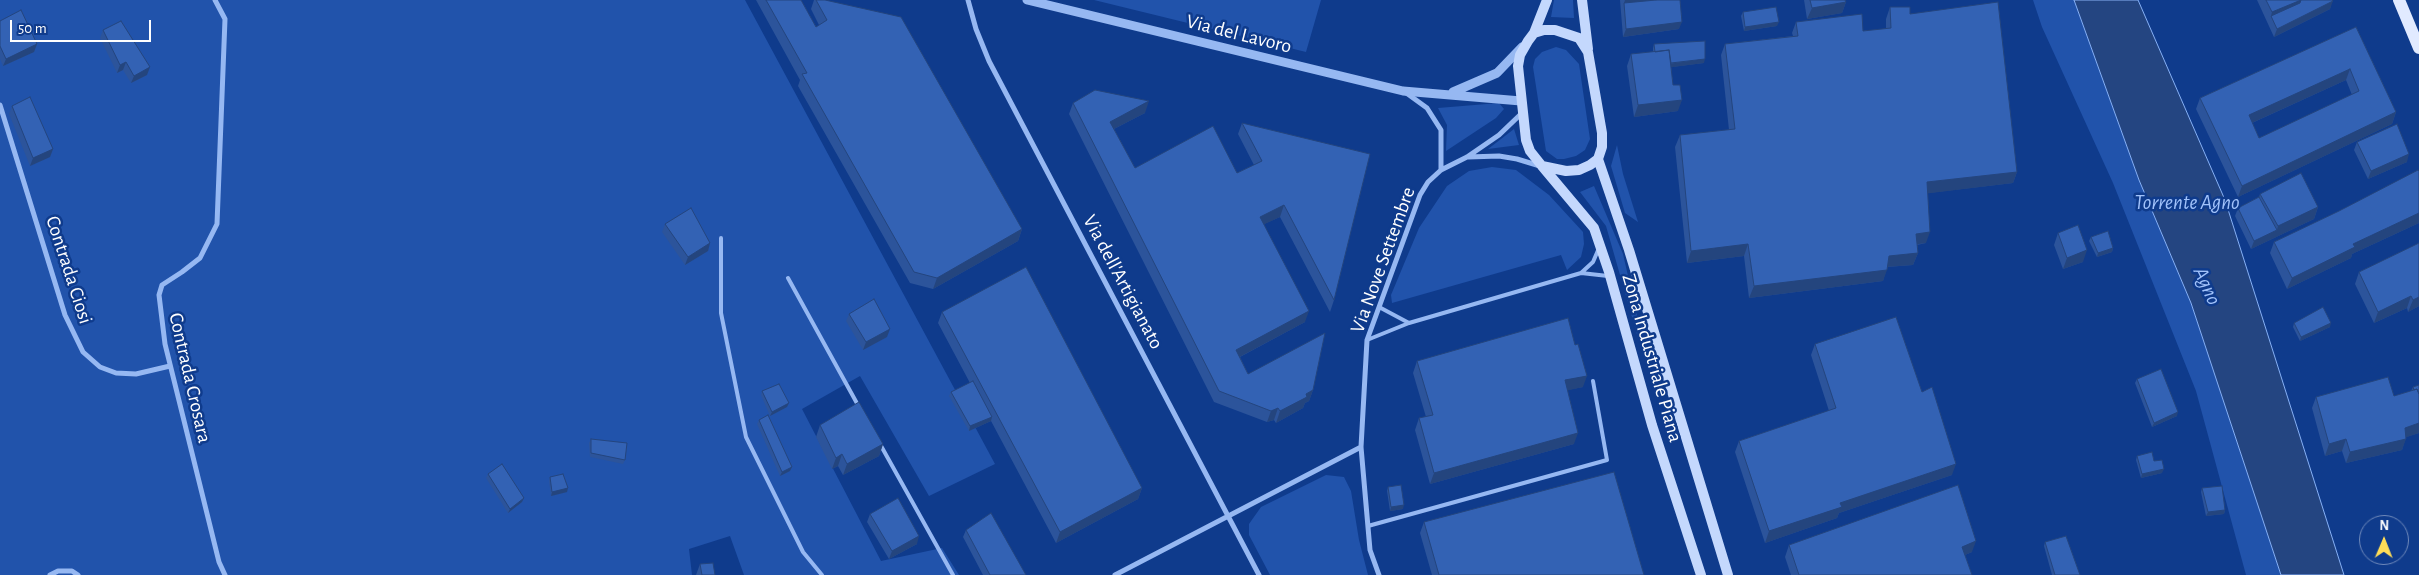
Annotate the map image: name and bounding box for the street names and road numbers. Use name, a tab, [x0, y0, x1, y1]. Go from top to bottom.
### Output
street label: Via del Lavoro	[1184, 9, 1294, 59]
street label: Via Nove Settembre	[1345, 184, 1421, 336]
street label: Via dell'Artigianato	[1078, 211, 1168, 353]
street label: Contrada Ciosi	[40, 213, 98, 327]
street label: Zona Industriale Piana	[1616, 271, 1688, 445]
street label: Contrada Crosara	[163, 311, 217, 445]

